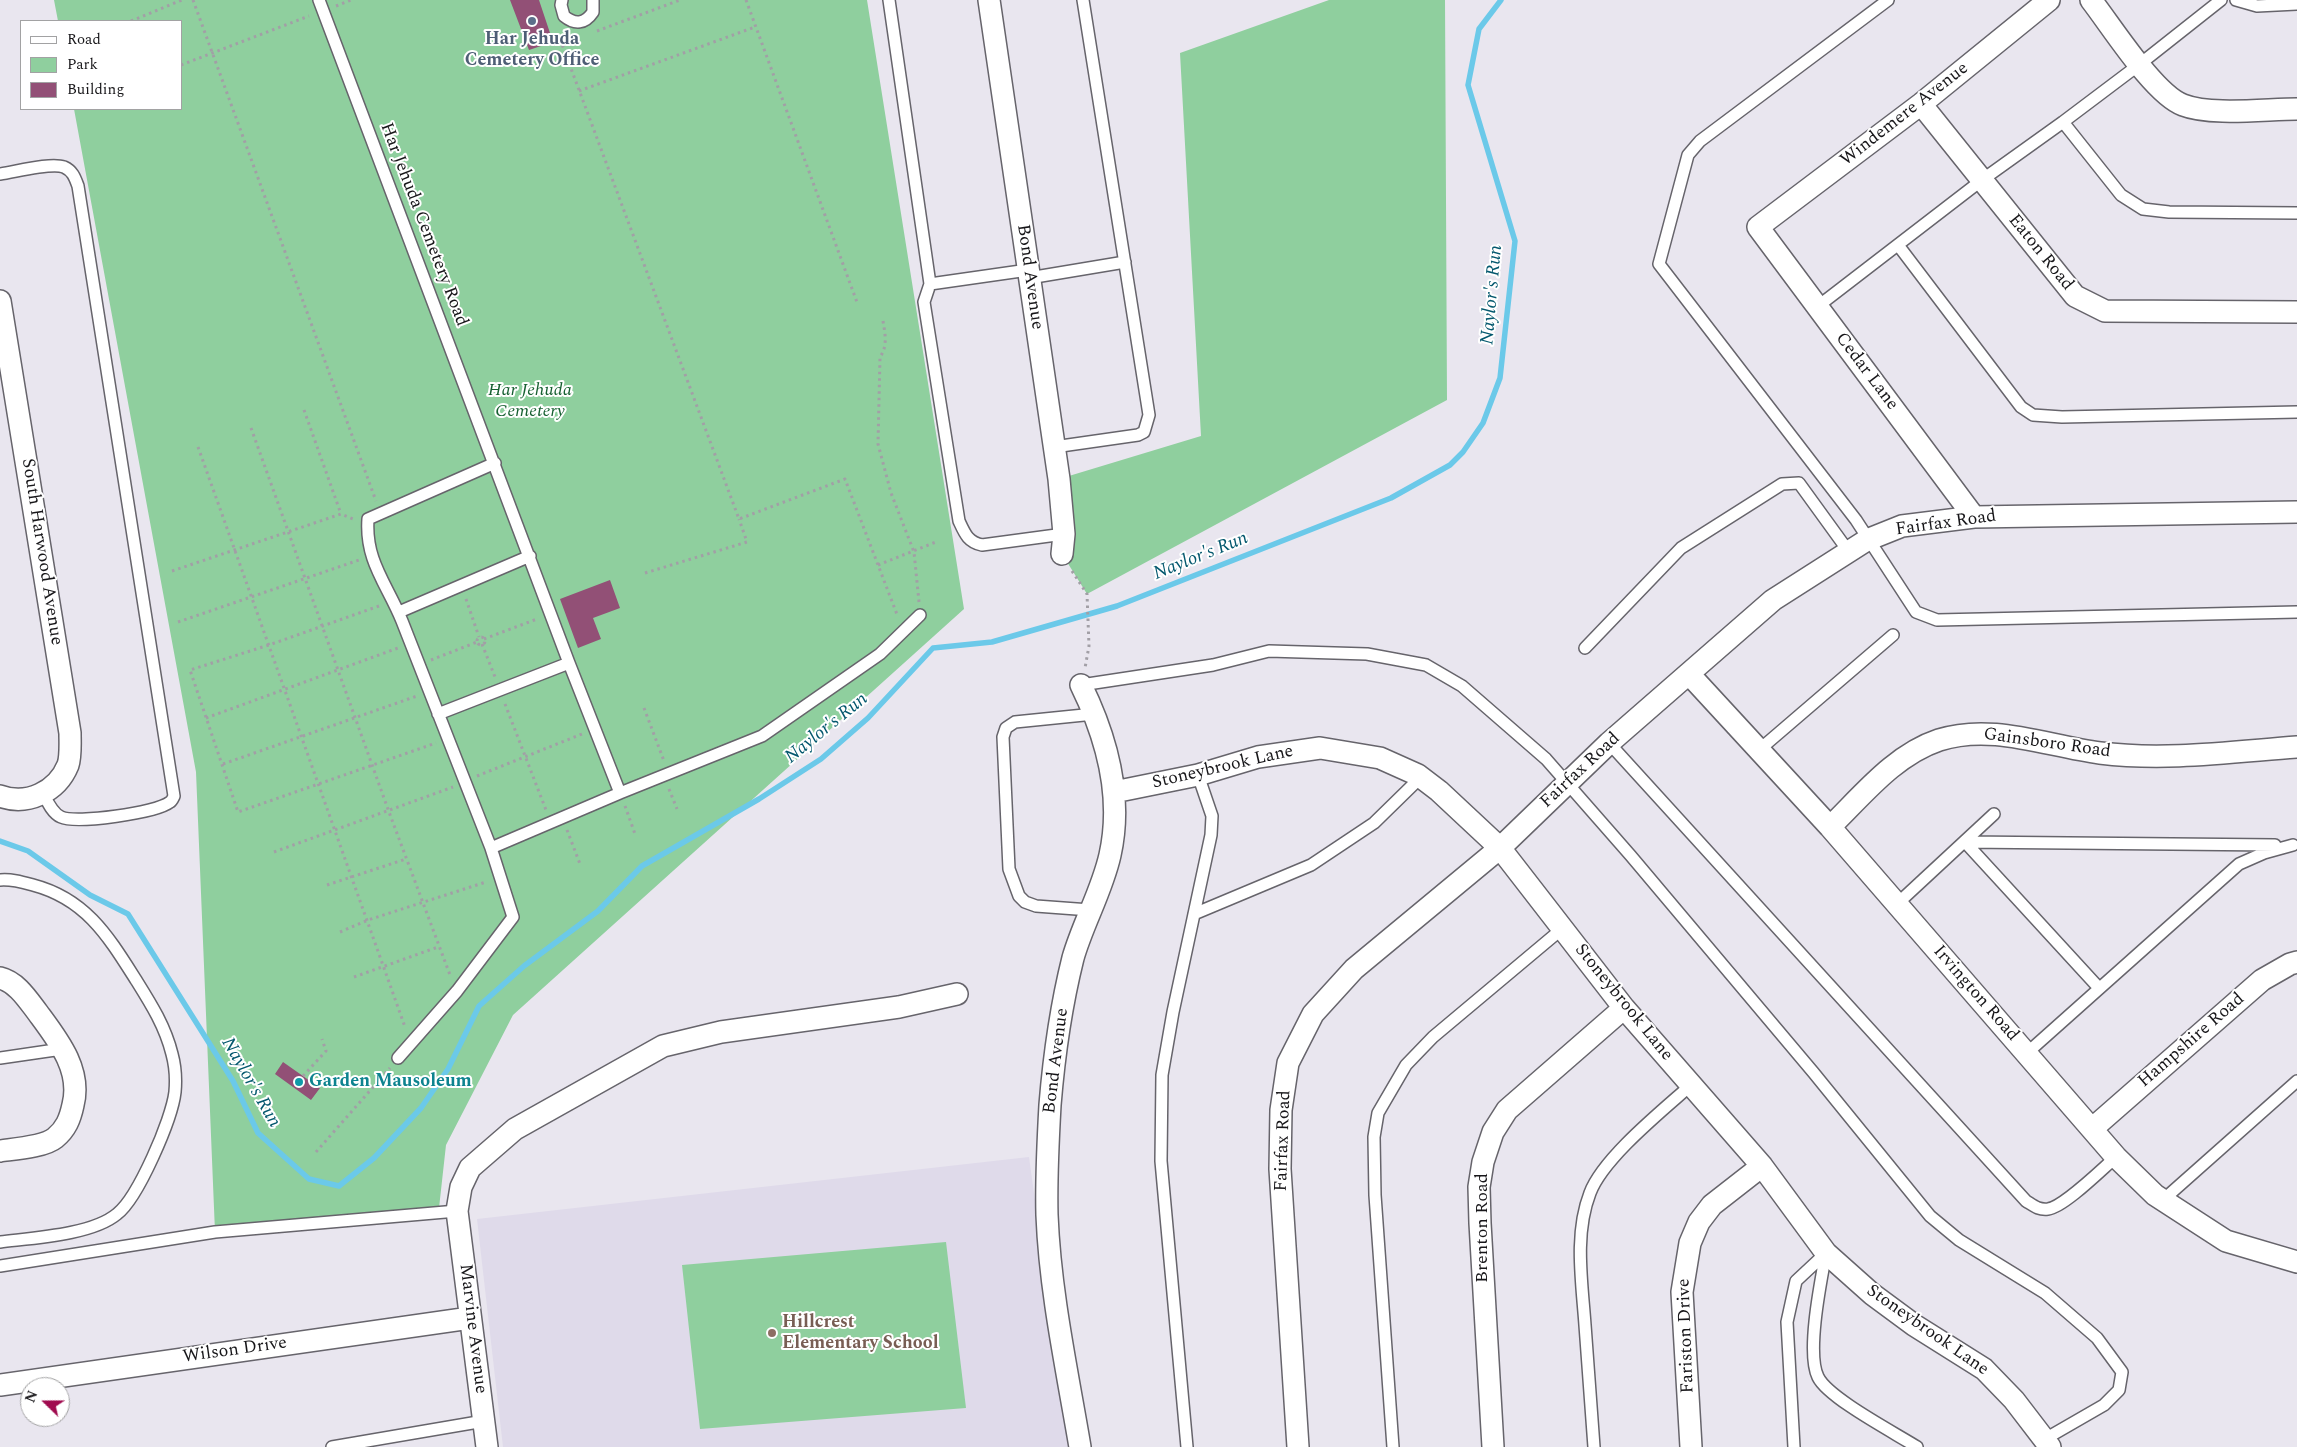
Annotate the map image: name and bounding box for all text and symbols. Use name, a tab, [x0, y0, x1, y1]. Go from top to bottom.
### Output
marker: Har Jehuda Cemetery Office	[526, 15, 538, 27]
legend	[20, 20, 182, 110]
text: Road	[67, 28, 101, 51]
place label: Har Jehuda Cemetery Office	[465, 29, 599, 72]
text: Park	[67, 53, 98, 76]
street label: Windemere Avenue	[1837, 58, 1973, 172]
text: Building	[67, 78, 124, 101]
street label: Har Jehuda Cemetery Road	[374, 120, 472, 330]
street label: Eaton Road	[2003, 210, 2077, 296]
street label: Bond Avenue	[1011, 223, 1047, 331]
water label: Naylor's Run	[1477, 244, 1509, 346]
street label: Cedar Lane	[1830, 329, 1902, 415]
park label: Har Jehuda Cemetery	[488, 380, 572, 422]
street label: South Harwood Avenue	[16, 457, 66, 647]
street label: Fairfax Road	[1894, 506, 1998, 542]
water label: Naylor's Run	[1150, 528, 1252, 586]
water label: Naylor's Run	[781, 689, 873, 769]
street label: Gainsboro Road	[1982, 724, 2112, 764]
street label: Fairfax Road	[1537, 729, 1625, 813]
street label: Stoneybrook Lane	[1150, 741, 1296, 795]
street label: Stoneybrook Lane	[1569, 940, 1677, 1066]
street label: Irvington Road	[1927, 942, 2023, 1046]
street label: Hampshire Road	[2134, 989, 2250, 1093]
street label: Bond Avenue	[1040, 1007, 1074, 1115]
water label: Naylor's Run	[215, 1034, 285, 1132]
place label: Garden Mausoleum	[309, 1071, 472, 1093]
marker: Garden Mausoleum	[293, 1076, 305, 1088]
street label: Fairfax Road	[1271, 1090, 1297, 1192]
street label: Brenton Road	[1472, 1173, 1494, 1283]
street label: Marvine Avenue	[453, 1263, 491, 1395]
street label: Fariston Drive	[1674, 1278, 1700, 1394]
street label: Stoneybrook Lane	[1862, 1281, 1992, 1381]
place label: Hillcrest Elementary School	[782, 1312, 939, 1355]
marker: Hillcrest Elementary School	[766, 1327, 778, 1339]
street label: Wilson Drive	[182, 1333, 288, 1369]
north arrow	[20, 1377, 70, 1427]
text: N	[20, 1387, 43, 1406]

